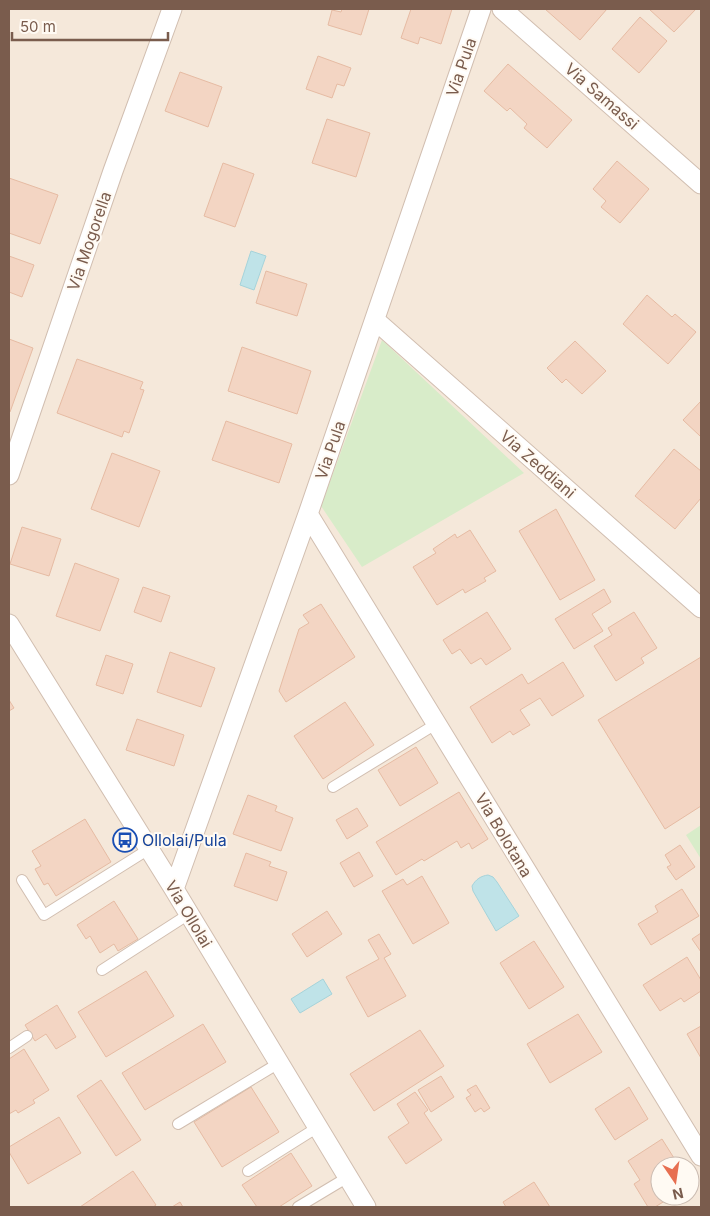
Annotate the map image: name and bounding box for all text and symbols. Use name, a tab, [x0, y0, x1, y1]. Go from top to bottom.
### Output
scale bar	[12, 10, 169, 42]
text: 50 m	[20, 17, 56, 36]
street label: Via Pula	[442, 35, 480, 99]
street label: Via Samassi	[561, 58, 643, 134]
street label: Via Mogorella	[63, 189, 115, 293]
street label: Via Pula	[311, 418, 349, 482]
street label: Via Zeddiani	[496, 426, 580, 502]
street label: Via Bolotana	[471, 789, 537, 881]
bus stop icon: Ollolai/Pula	[112, 827, 138, 853]
place label: Ollolai/Pula	[142, 830, 227, 850]
street label: Via Ollolai	[161, 877, 217, 951]
north arrow	[650, 1156, 700, 1206]
text: N	[671, 1185, 685, 1204]

